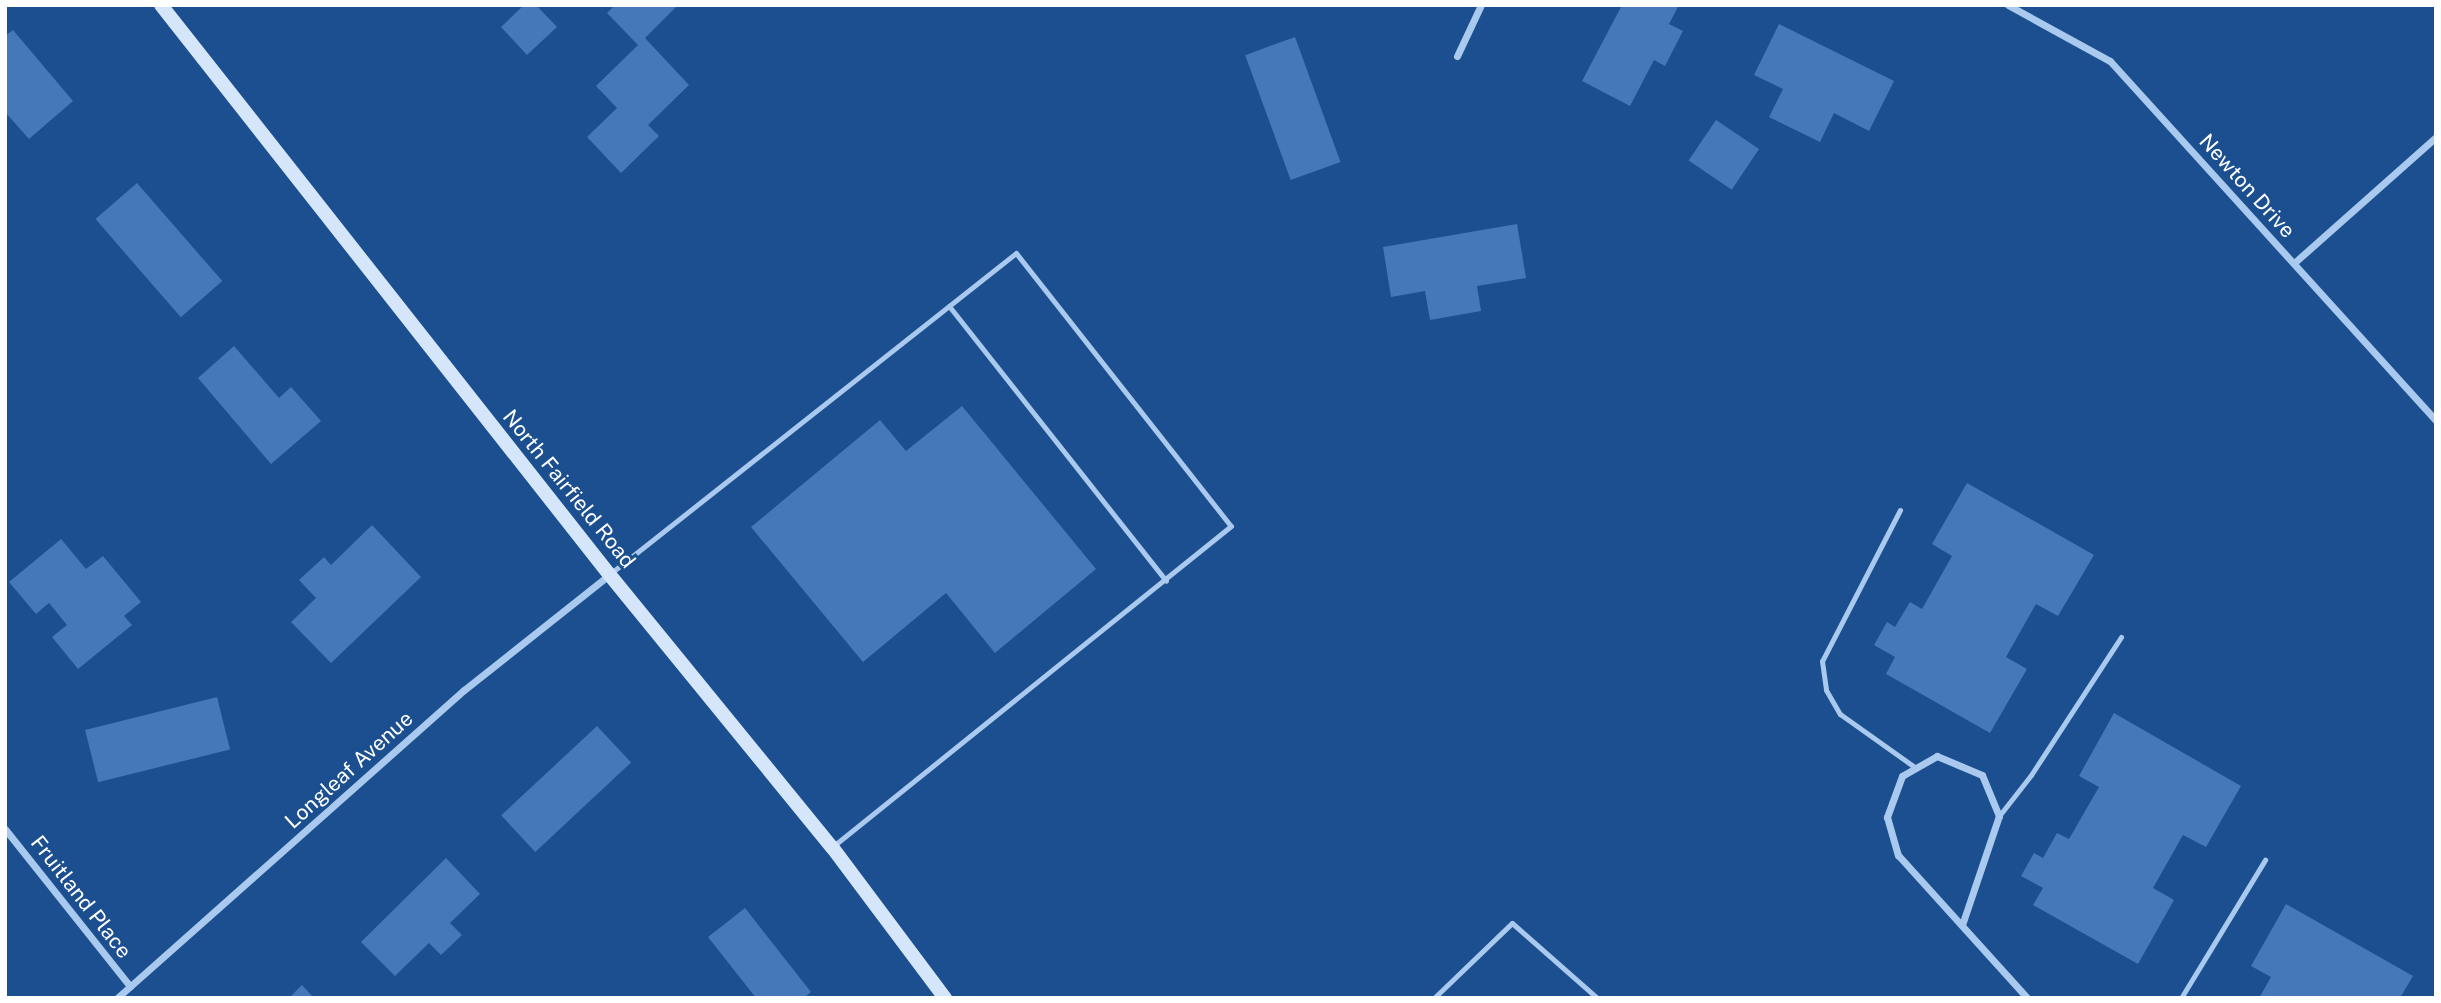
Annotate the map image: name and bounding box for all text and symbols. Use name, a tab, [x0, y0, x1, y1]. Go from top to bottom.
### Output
street label: Newton Drive	[2194, 129, 2300, 243]
street label: North Fairfield Road	[497, 405, 641, 573]
street label: Longleaf Avenue	[280, 706, 418, 834]
street label: Fruitland Place	[25, 831, 137, 963]

